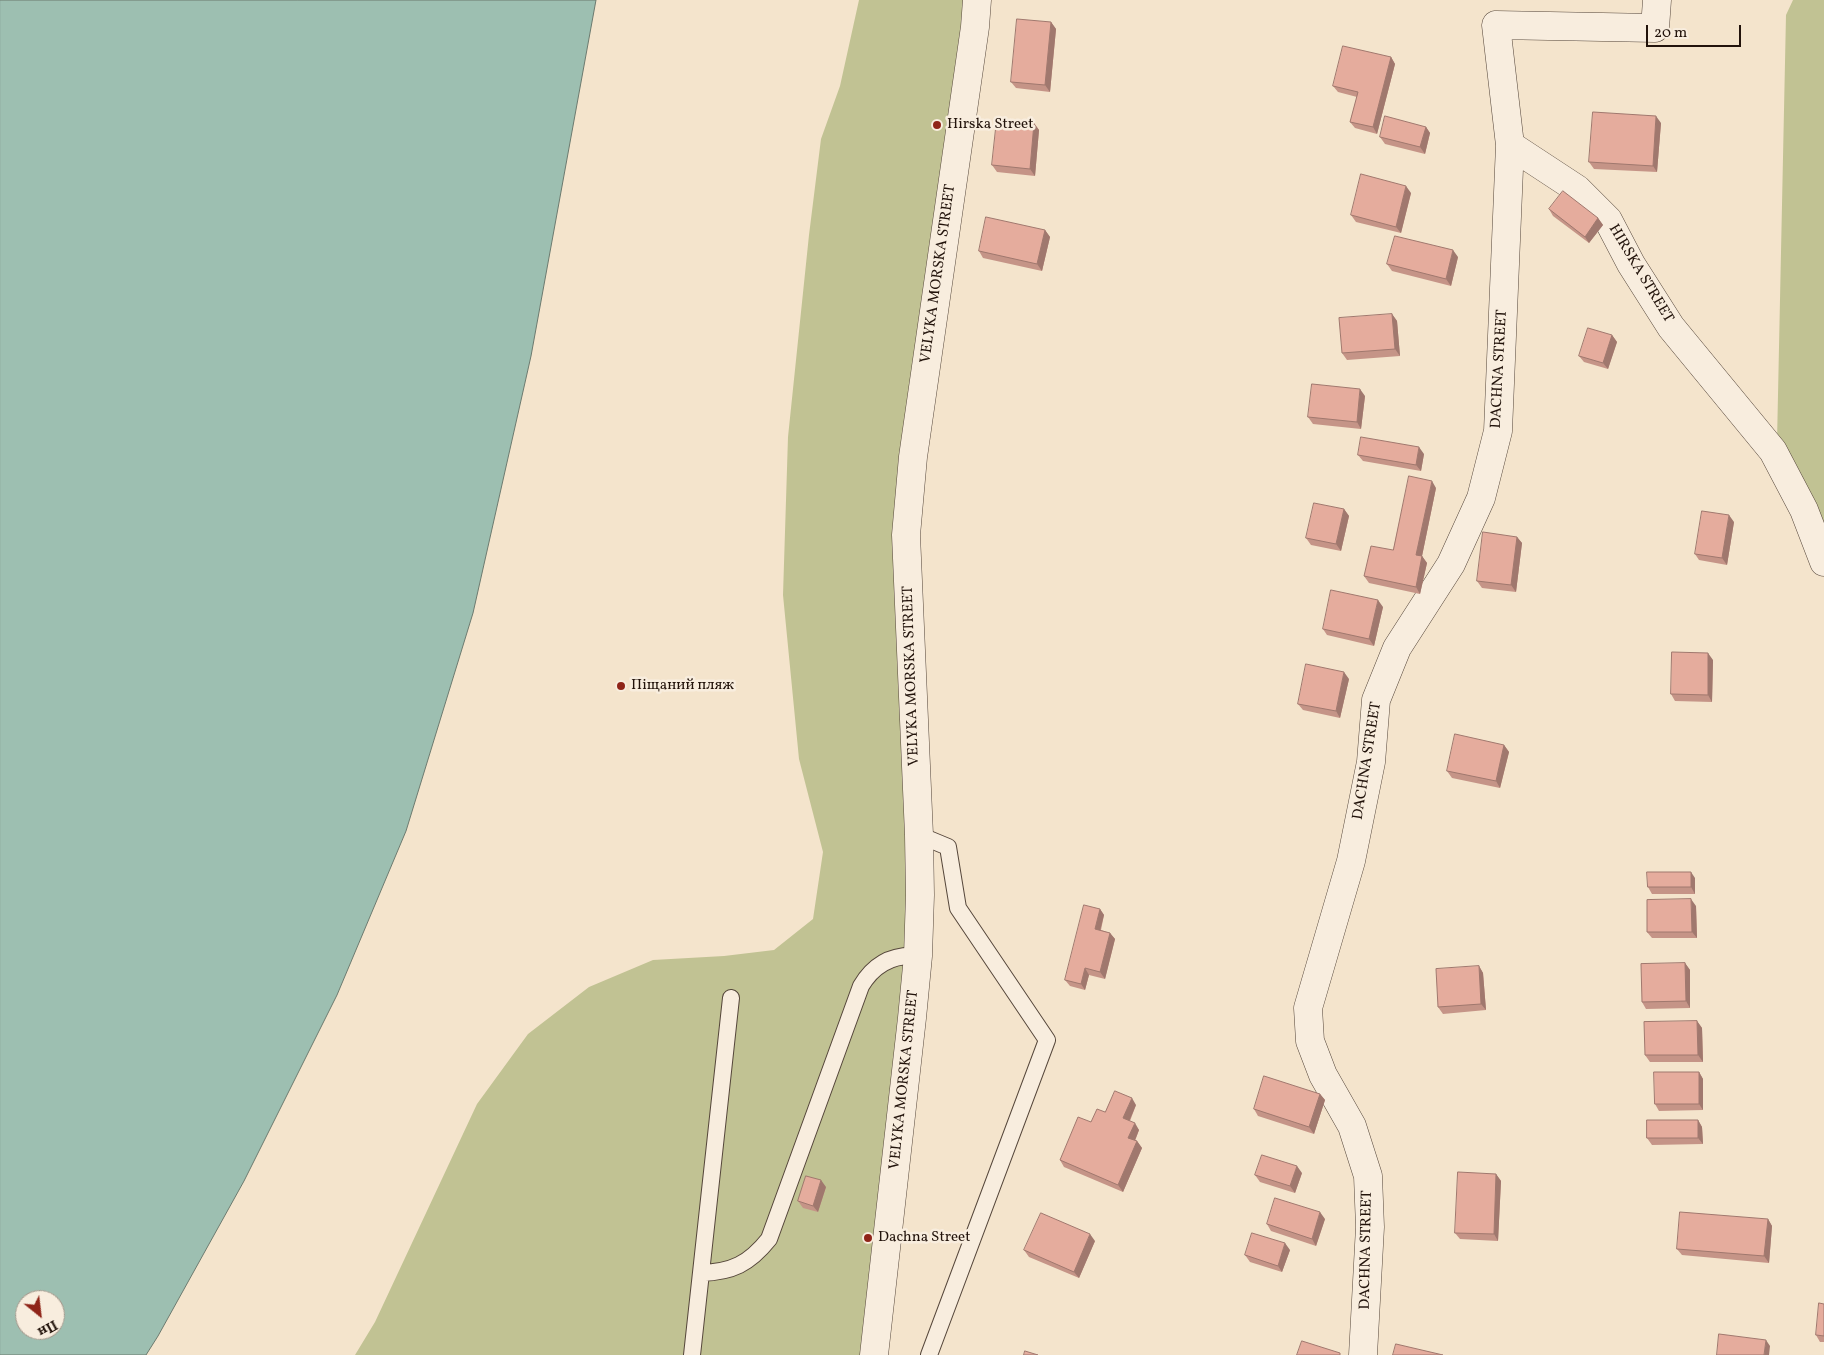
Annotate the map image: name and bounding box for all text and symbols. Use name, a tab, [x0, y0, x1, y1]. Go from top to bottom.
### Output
scale bar	[1649, 15, 1744, 47]
text: 20 m	[1654, 23, 1687, 44]
place label: Hirska Street	[947, 116, 1033, 134]
marker: Hirska Street	[931, 119, 943, 131]
street label: VELYKA MORSKA STREET	[918, 183, 960, 365]
street label: HIRSKA STREET	[1604, 221, 1676, 327]
street label: DACHNA STREET	[1488, 309, 1512, 429]
street label: VELYKA MORSKA STREET	[900, 586, 924, 766]
place label: Піщаний пляж	[631, 677, 734, 695]
marker: Піщаний пляж	[615, 680, 627, 692]
street label: DACHNA STREET	[1350, 701, 1386, 821]
street label: VELYKA MORSKA STREET	[887, 989, 923, 1171]
street label: DACHNA STREET	[1357, 1190, 1377, 1310]
place label: Dachna Street	[878, 1229, 970, 1247]
marker: Dachna Street	[862, 1232, 874, 1244]
north arrow	[15, 1290, 65, 1340]
text: Пн	[34, 1315, 60, 1341]

